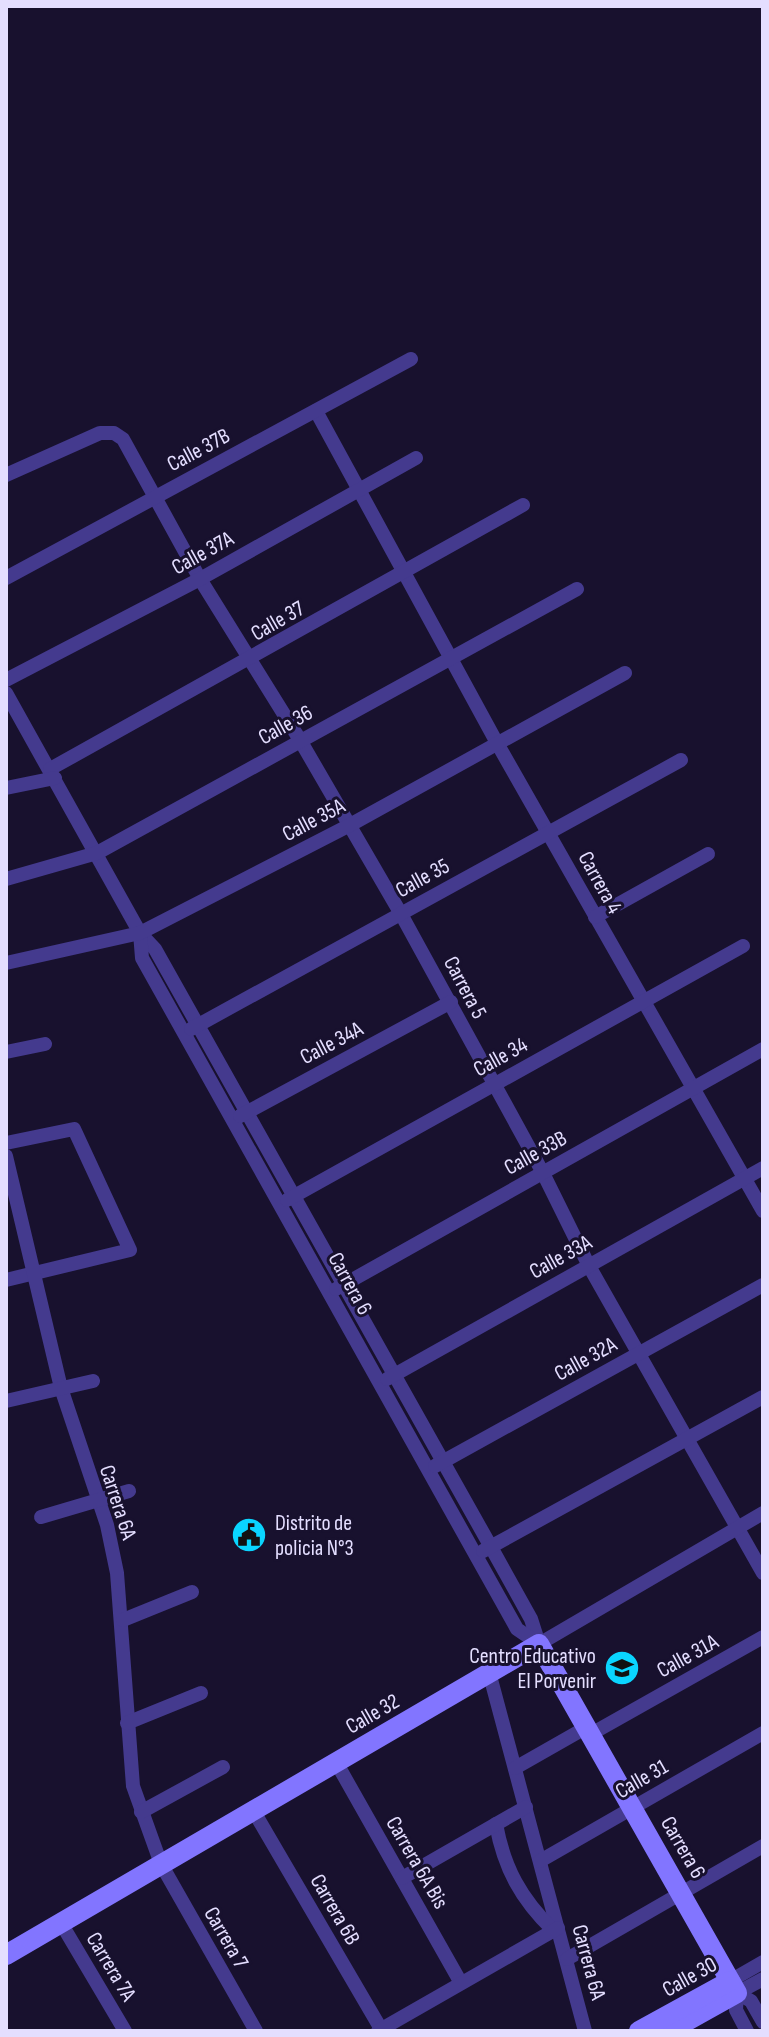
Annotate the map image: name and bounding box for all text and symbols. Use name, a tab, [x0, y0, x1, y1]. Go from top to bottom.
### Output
street label: Calle 37B	[163, 423, 235, 478]
street label: Calle 37A	[167, 525, 239, 581]
street label: Calle 37	[246, 595, 309, 647]
street label: Calle 36	[254, 699, 318, 751]
street label: Calle 35A	[278, 792, 350, 848]
street label: Carrera 4	[572, 847, 628, 919]
street label: Calle 35	[391, 853, 454, 904]
street label: Carrera 5	[437, 952, 492, 1024]
street label: Calle 34A	[296, 1015, 368, 1071]
street label: Calle 34	[469, 1032, 533, 1083]
street label: Calle 33B	[500, 1125, 572, 1181]
street label: Calle 33A	[525, 1229, 597, 1285]
street label: Carrera 6	[322, 1248, 378, 1320]
street label: Calle 32A	[550, 1331, 622, 1387]
street label: Carrera 6A	[93, 1462, 142, 1544]
place label: Distrito de policia N°3	[275, 1510, 354, 1562]
public building icon: Distrito de policia N°3	[230, 1516, 268, 1554]
street label: Calle 31A	[652, 1628, 724, 1684]
place label: Centro Educativo El Porvenir	[469, 1643, 596, 1695]
school or university icon: Centro Educativo El Porvenir	[603, 1649, 641, 1687]
street label: Calle 32	[341, 1688, 404, 1740]
street label: Calle 31	[611, 1753, 673, 1805]
street label: Carrera 6A Bis	[379, 1812, 454, 1914]
street label: Carrera 6	[654, 1812, 711, 1884]
street label: Carrera 6B	[304, 1870, 366, 1950]
street label: Carrera 7	[197, 1902, 254, 1974]
street label: Carrera 6A	[566, 1922, 612, 2004]
street label: Carrera 7A	[80, 1927, 142, 2007]
street label: Calle 30	[658, 1951, 722, 2003]

